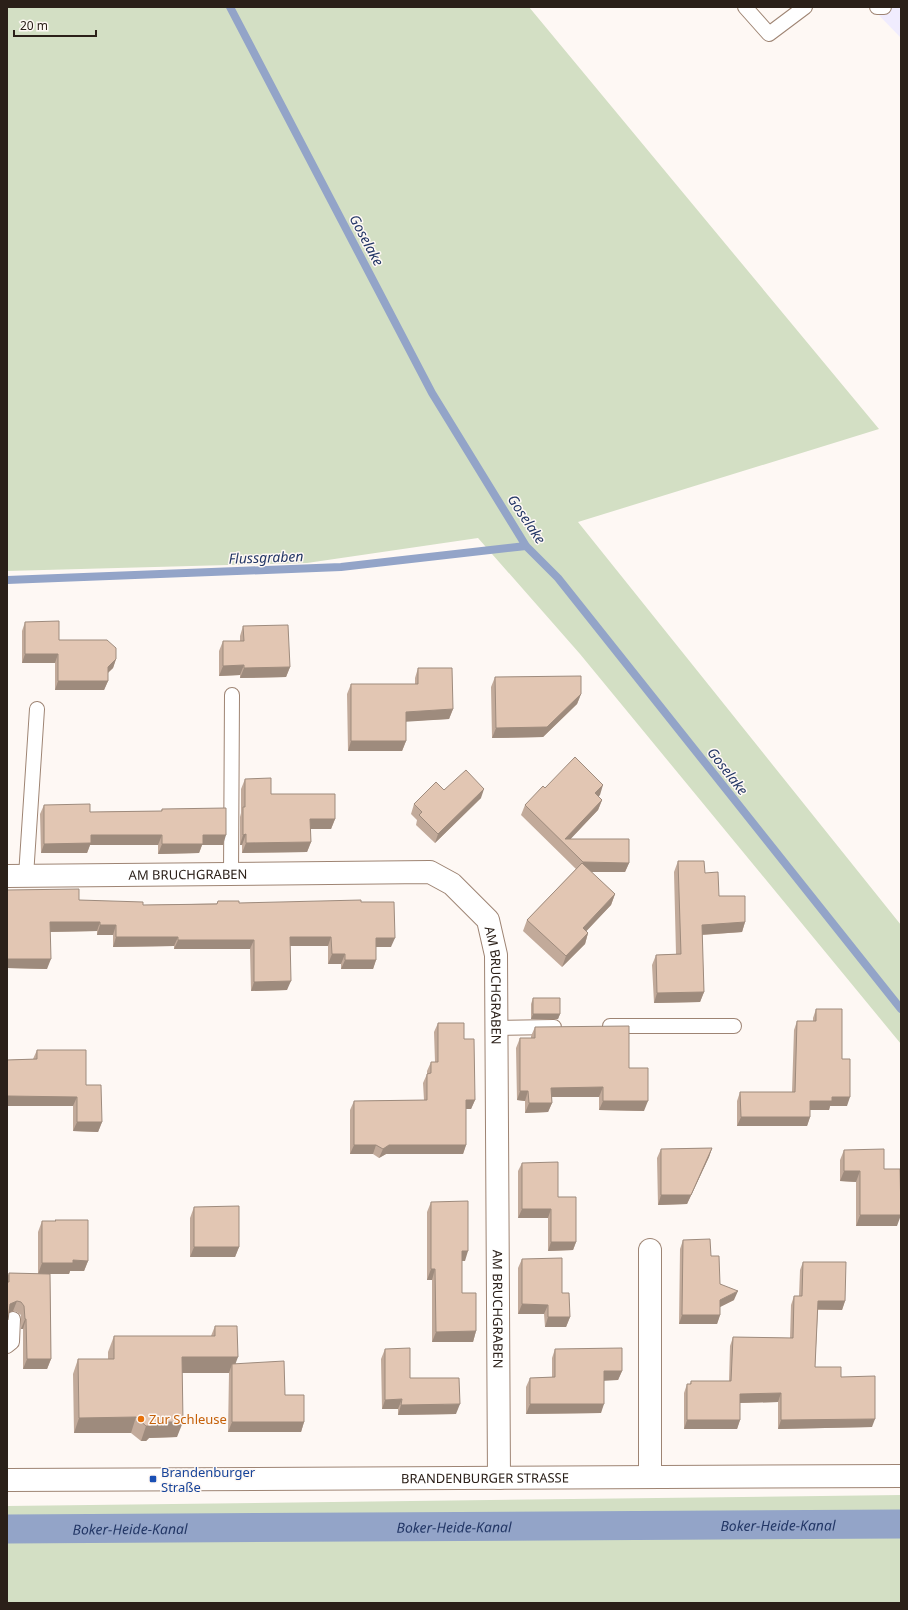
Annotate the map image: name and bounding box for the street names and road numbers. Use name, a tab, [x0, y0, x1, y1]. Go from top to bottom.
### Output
street label: AM BRUCHGRABEN	[128, 865, 248, 884]
street label: AM BRUCHGRABEN	[481, 924, 506, 1045]
street label: AM BRUCHGRABEN	[489, 1250, 507, 1369]
street label: BRANDENBURGER STRASSE	[401, 1468, 569, 1487]

